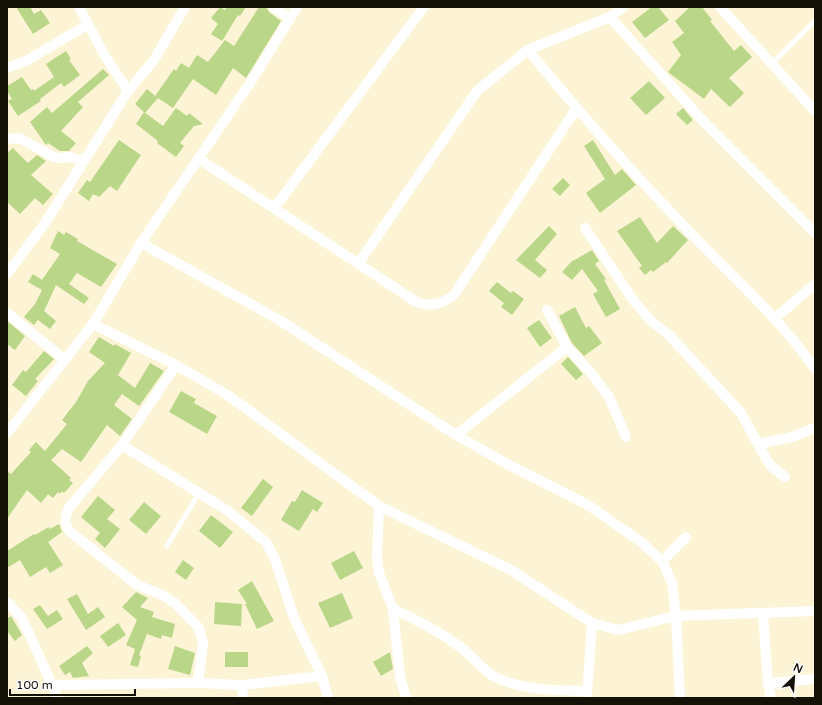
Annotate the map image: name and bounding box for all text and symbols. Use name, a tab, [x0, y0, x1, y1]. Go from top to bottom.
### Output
north arrow	[774, 657, 814, 697]
text: N	[791, 661, 805, 676]
scale bar	[10, 671, 135, 697]
text: 100 m	[16, 678, 53, 692]

